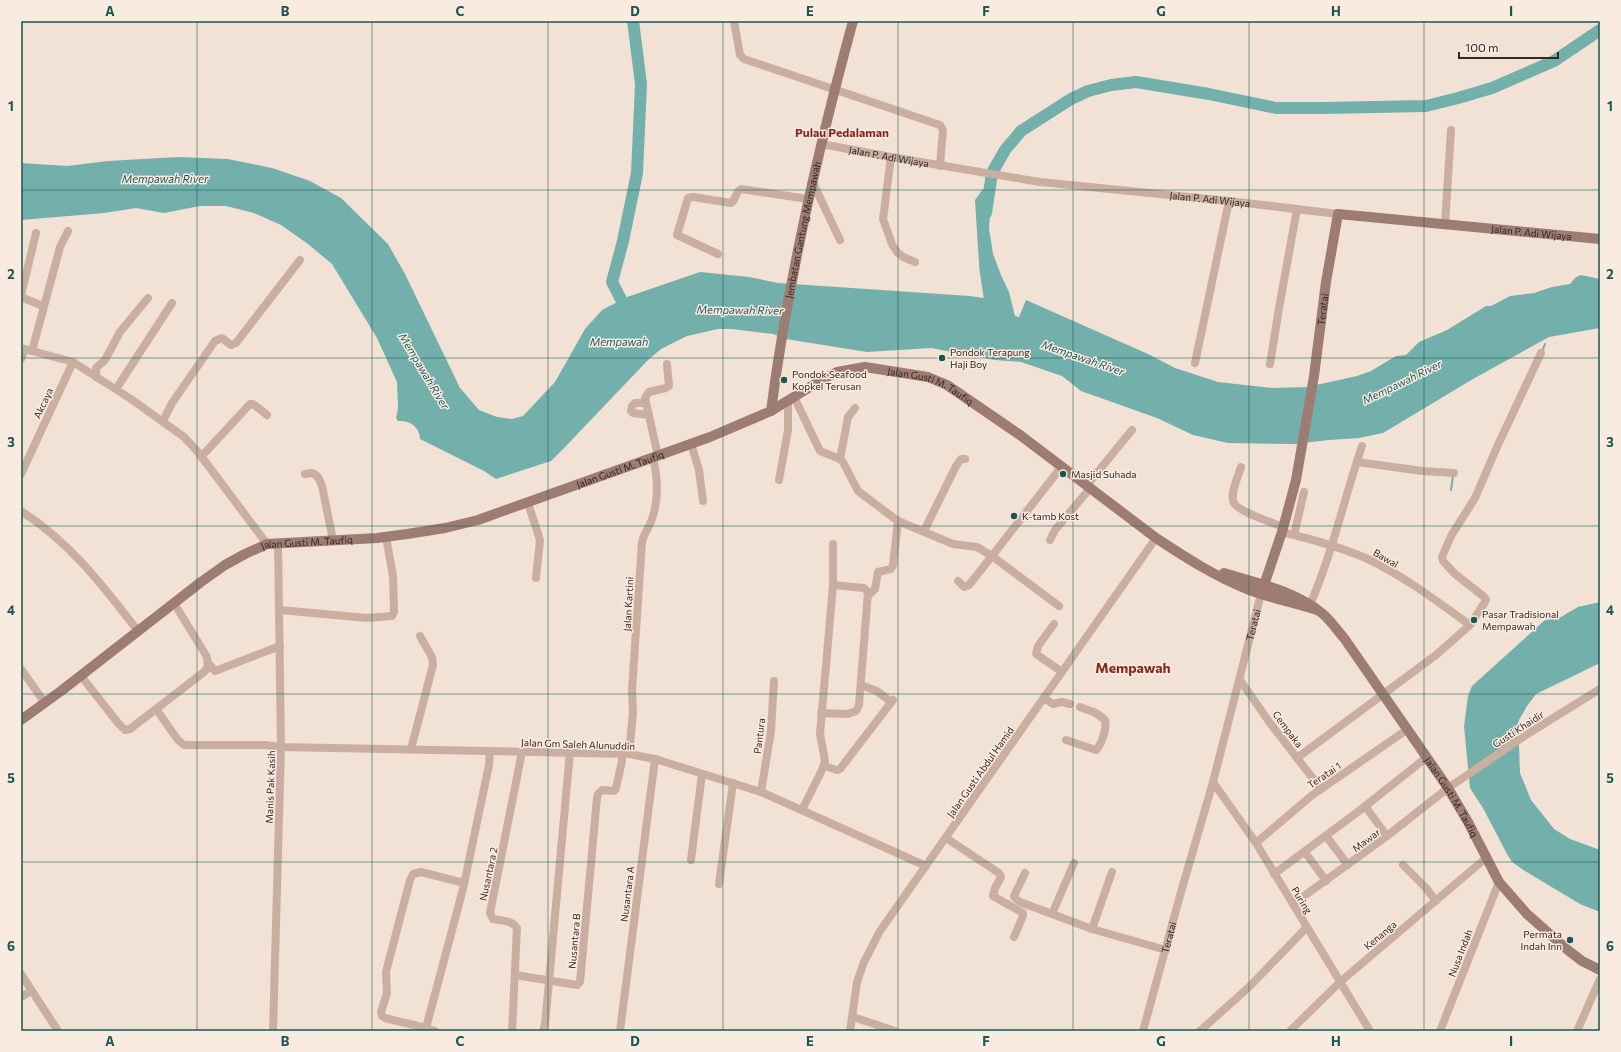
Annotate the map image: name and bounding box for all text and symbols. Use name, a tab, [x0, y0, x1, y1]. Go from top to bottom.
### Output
text: A	[105, 3, 115, 19]
text: B	[281, 3, 290, 19]
text: C	[456, 3, 465, 19]
text: D	[630, 3, 640, 19]
text: E	[806, 3, 814, 19]
text: F	[982, 3, 990, 19]
text: G	[1156, 3, 1166, 19]
text: H	[1331, 3, 1341, 19]
text: I	[1509, 3, 1513, 19]
scale bar	[1459, 34, 1558, 60]
text: 100 m	[1465, 40, 1499, 54]
text: 1	[8, 98, 14, 114]
text: 1	[1607, 98, 1613, 114]
district label: Pulau Pedalaman	[795, 125, 889, 139]
street label: Jalan P. Adi Wijaya	[848, 143, 930, 169]
street label: Jembatan Gantung Mempawah	[783, 160, 823, 299]
water label: Mempawah River	[122, 172, 209, 185]
street label: Jalan P. Adi Wijaya	[1169, 189, 1251, 209]
street label: Jalan P. Adi Wijaya	[1491, 223, 1572, 242]
text: 2	[7, 266, 15, 282]
text: 2	[1606, 266, 1614, 282]
street label: Teratai	[1315, 293, 1330, 326]
water label: Mempawah River	[697, 302, 784, 317]
water label: Mempawah River	[397, 330, 453, 412]
water label: Mempawah	[590, 335, 648, 348]
water label: Mempawah River	[1040, 337, 1127, 378]
place label: Pondok Terapung Haji Boy	[950, 346, 1030, 370]
marker: Pondok Terapung Haji Boy	[937, 353, 947, 363]
water label: Mempawah River	[1360, 356, 1444, 406]
street label: Jalan Gusti M. Taufiq	[887, 365, 976, 407]
place label: Pondok Seafood Kopkel Terusan	[792, 368, 867, 392]
marker: Pondok Seafood Kopkel Terusan	[779, 375, 789, 385]
street label: Akcaya	[31, 386, 55, 420]
text: 3	[7, 434, 15, 450]
text: 3	[1606, 434, 1614, 450]
street label: Jalan Gusti M. Taufiq	[575, 448, 666, 490]
place label: Masjid Suhada	[1071, 468, 1136, 480]
marker: Masjid Suhada	[1058, 469, 1068, 479]
place label: K-tamb Kost	[1022, 510, 1079, 522]
marker: K-tamb Kost	[1009, 511, 1019, 521]
street label: Jalan Gusti M. Taufiq	[259, 533, 353, 552]
street label: Bawal	[1371, 546, 1401, 570]
street label: Jalan Kartini	[621, 576, 635, 632]
text: 4	[7, 602, 15, 618]
text: 4	[1606, 602, 1614, 618]
street label: Teratai	[1243, 608, 1263, 642]
place label: Pasar Tradisional Mempawah	[1482, 608, 1559, 632]
marker: Pasar Tradisional Mempawah	[1469, 615, 1479, 625]
district label: Mempawah	[1095, 659, 1171, 676]
street label: Cempaka	[1270, 708, 1306, 750]
street label: Gusti Khaidir	[1490, 708, 1546, 750]
street label: Pantura	[751, 717, 767, 755]
street label: Jalan Gusti Abdul Hamid	[944, 724, 1016, 820]
street label: Jalan Gm Saleh Alunuddin	[521, 736, 635, 752]
street label: Manis Pak Kasih	[263, 750, 277, 824]
street label: Jalan Gusti M. Taufiq	[1422, 755, 1481, 839]
street label: Teratai 1	[1305, 759, 1343, 791]
text: 5	[7, 770, 15, 786]
text: 5	[1606, 770, 1614, 786]
street label: Mawar	[1350, 826, 1382, 854]
street label: Nusantara 2	[476, 846, 500, 902]
street label: Nusantara A	[618, 865, 636, 922]
street label: Puring	[1289, 884, 1315, 916]
street label: Nusantara B	[566, 912, 582, 969]
street label: Kenanga	[1361, 918, 1399, 952]
street label: Teratai	[1159, 920, 1179, 954]
street label: Nusa Indah	[1445, 927, 1475, 979]
place label: Permata Indah Inn	[1521, 928, 1562, 952]
marker: Permata Indah Inn	[1565, 935, 1575, 945]
text: 6	[7, 938, 15, 954]
text: 6	[1606, 938, 1614, 954]
text: A	[105, 1033, 115, 1049]
text: B	[281, 1033, 290, 1049]
text: C	[456, 1033, 465, 1049]
text: D	[630, 1033, 640, 1049]
text: E	[806, 1033, 814, 1049]
text: F	[982, 1033, 990, 1049]
text: G	[1156, 1033, 1166, 1049]
text: H	[1331, 1033, 1341, 1049]
text: I	[1509, 1033, 1513, 1049]

